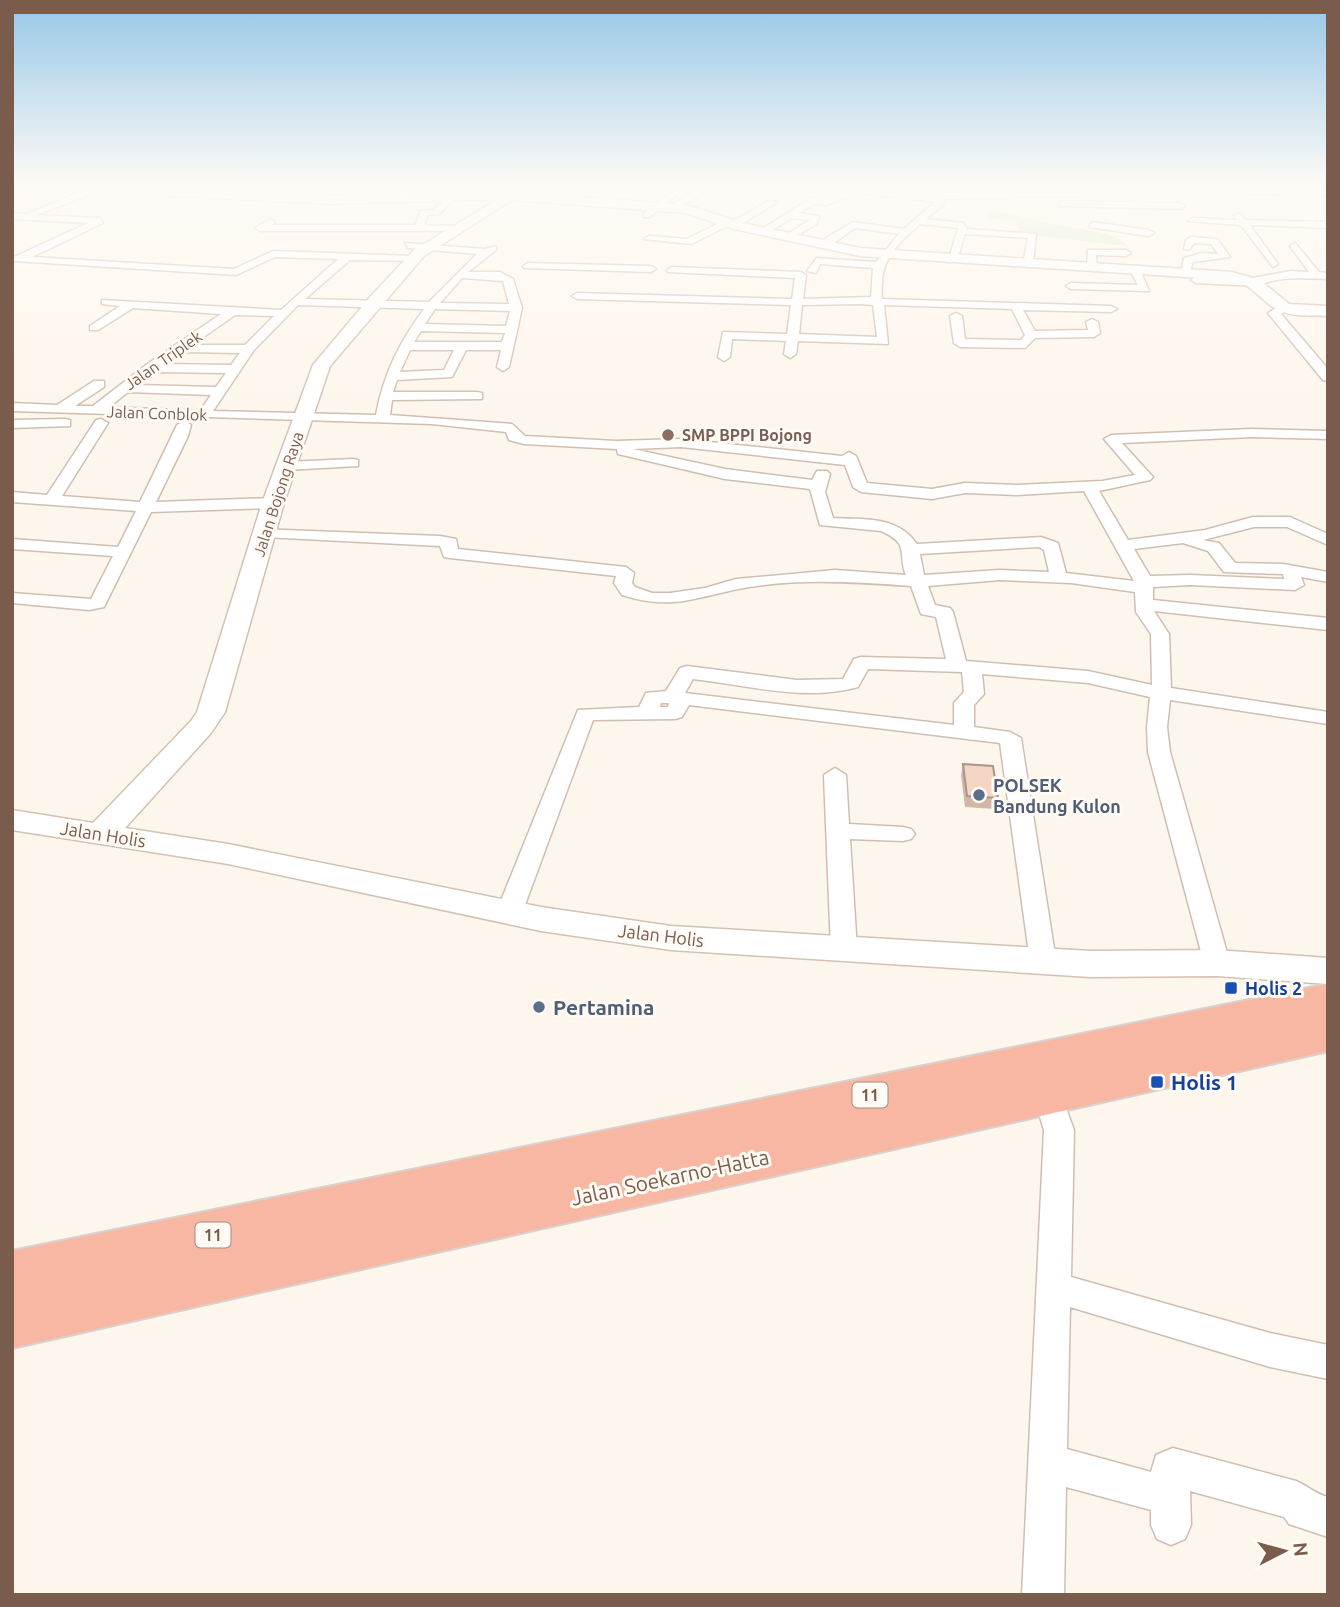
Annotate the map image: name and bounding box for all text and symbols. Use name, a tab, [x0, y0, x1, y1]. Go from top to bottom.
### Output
street label: Jalan Triplek	[121, 327, 205, 393]
street label: Jalan Conblok	[106, 402, 208, 424]
place label: SMP BPPI Bojong	[682, 426, 812, 444]
marker: SMP BPPI Bojong	[660, 427, 676, 443]
street label: Jalan Bojong Raya	[249, 429, 307, 559]
place label: POLSEK Bandung Kulon	[993, 775, 1121, 816]
marker: POLSEK Bandung Kulon	[971, 787, 987, 803]
street label: Jalan Holis	[59, 817, 147, 851]
street label: Jalan Holis	[617, 920, 705, 950]
place label: Holis 2	[1245, 978, 1302, 998]
marker: Holis 2	[1223, 980, 1239, 996]
place label: Pertamina	[553, 995, 654, 1019]
marker: Pertamina	[531, 999, 547, 1015]
place label: Holis 1	[1171, 1070, 1238, 1094]
marker: Holis 1	[1149, 1074, 1165, 1090]
road number: 11	[852, 1082, 888, 1107]
street label: Jalan Soekarno-Hatta	[569, 1144, 771, 1210]
road number: 11	[196, 1222, 230, 1247]
north arrow	[1249, 1516, 1319, 1586]
text: N	[1289, 1541, 1313, 1557]

